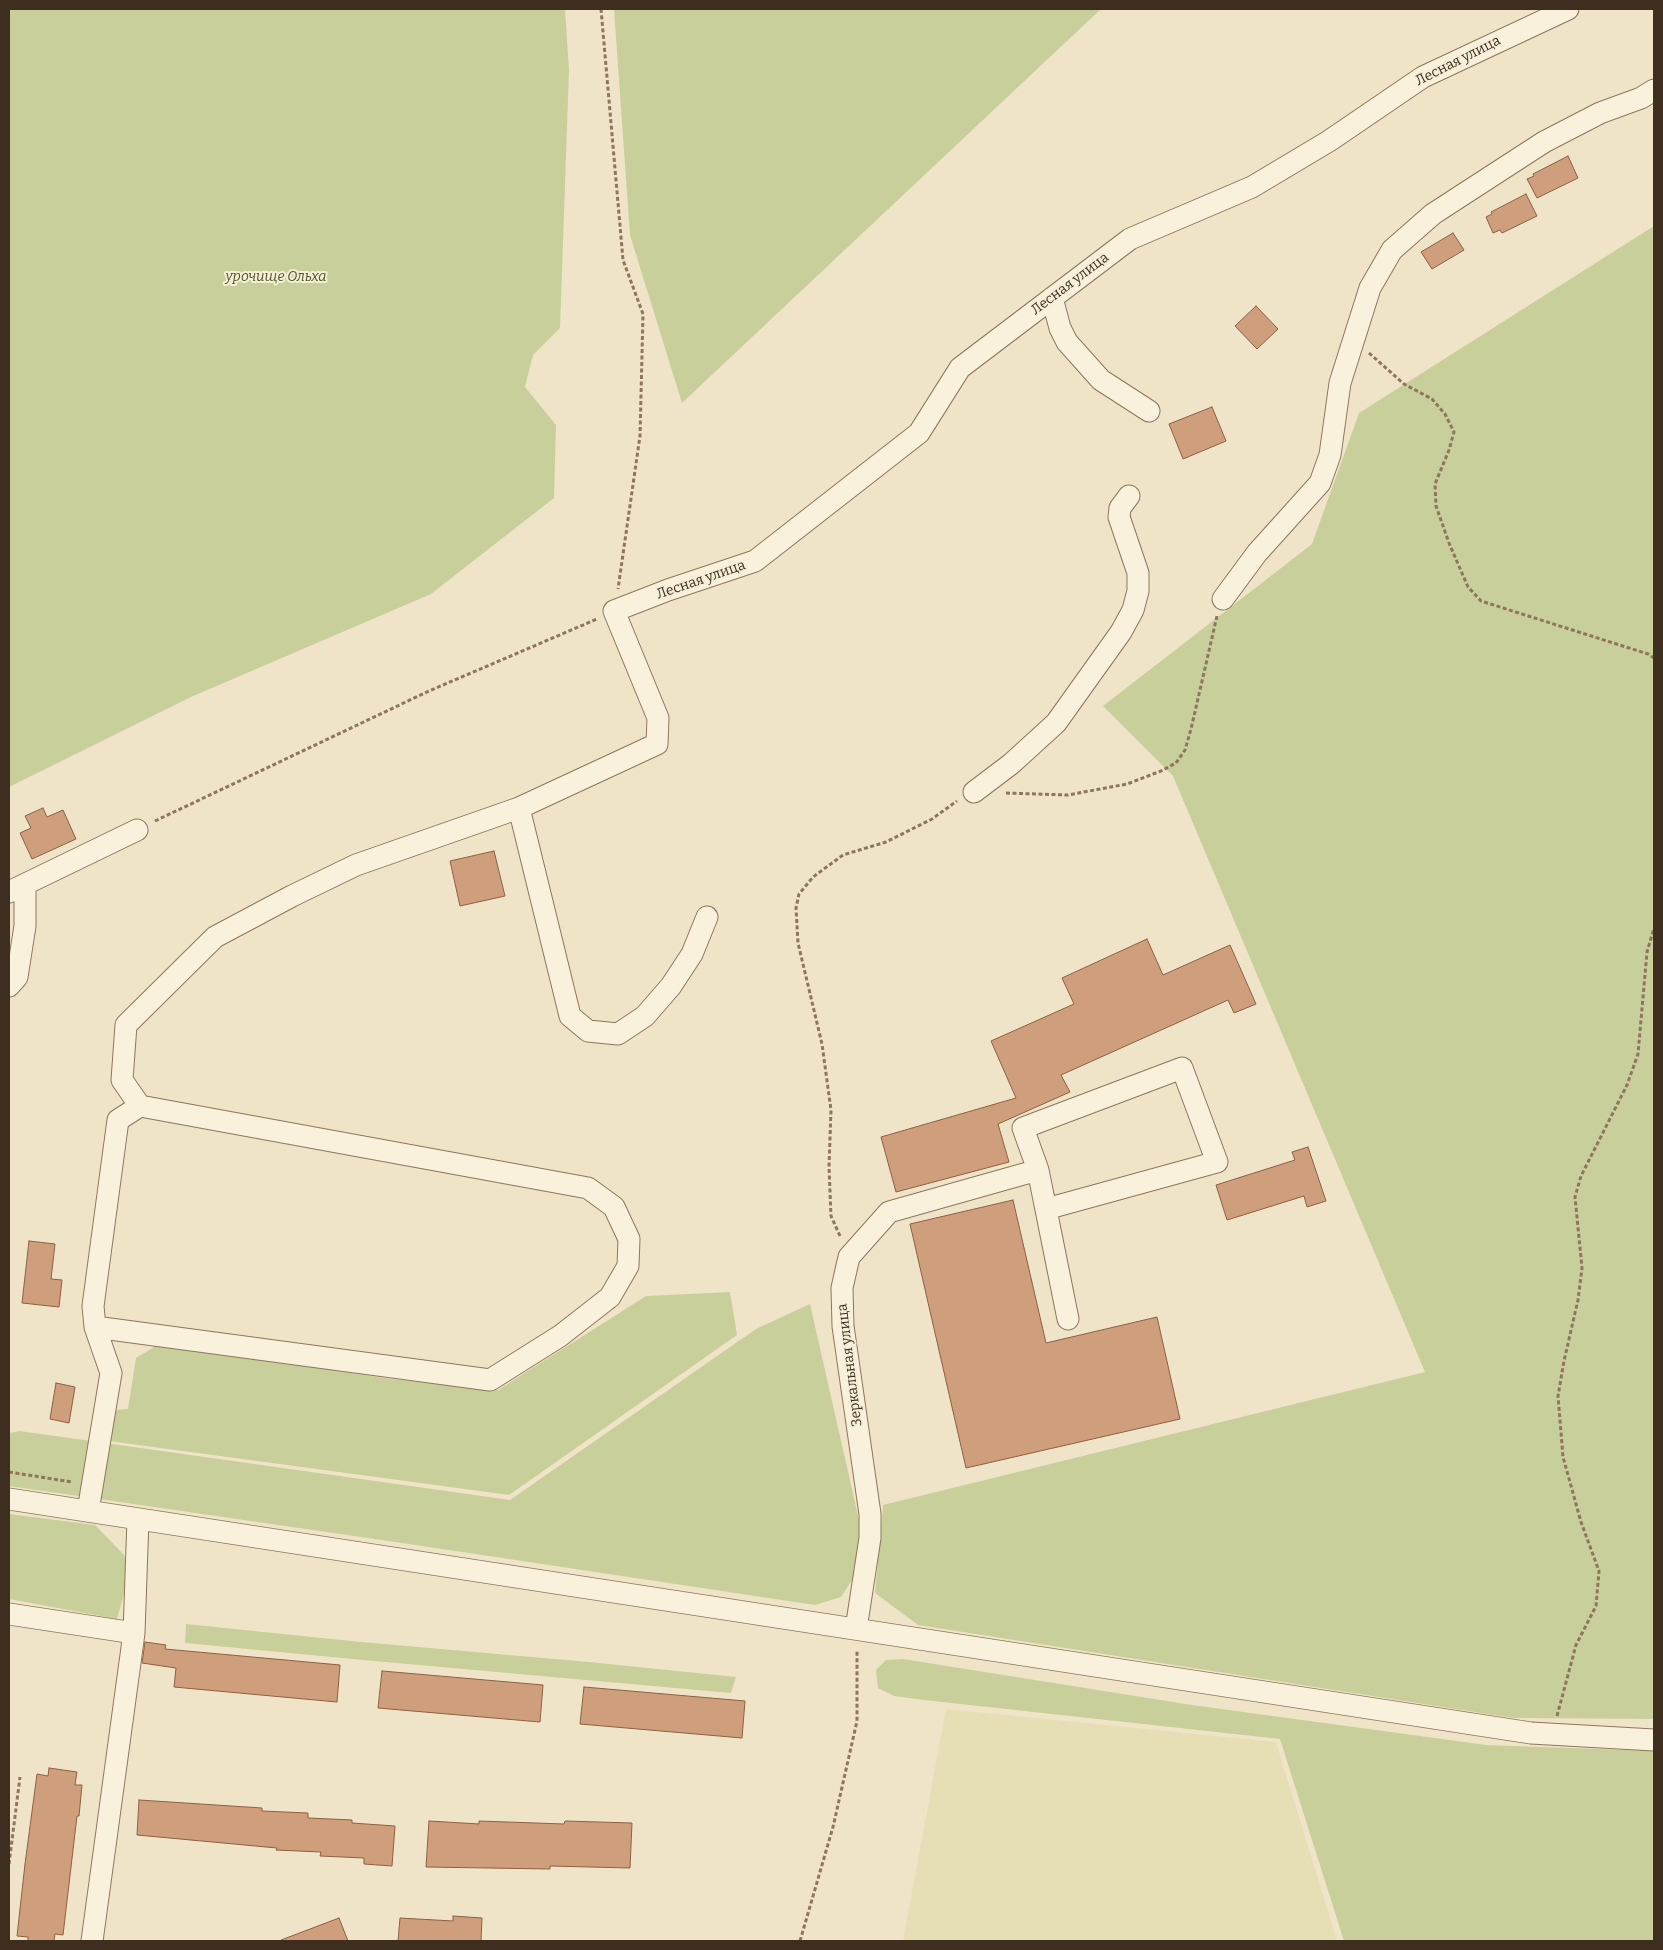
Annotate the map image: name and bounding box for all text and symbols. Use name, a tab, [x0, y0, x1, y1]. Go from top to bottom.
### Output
street label: Лесная улица	[1413, 32, 1503, 90]
street label: Лесная улица	[1028, 249, 1112, 319]
park label: урочище Ольха	[225, 269, 327, 285]
street label: Лесная улица	[654, 557, 748, 603]
street label: Зеркальная улица	[834, 1303, 866, 1427]

